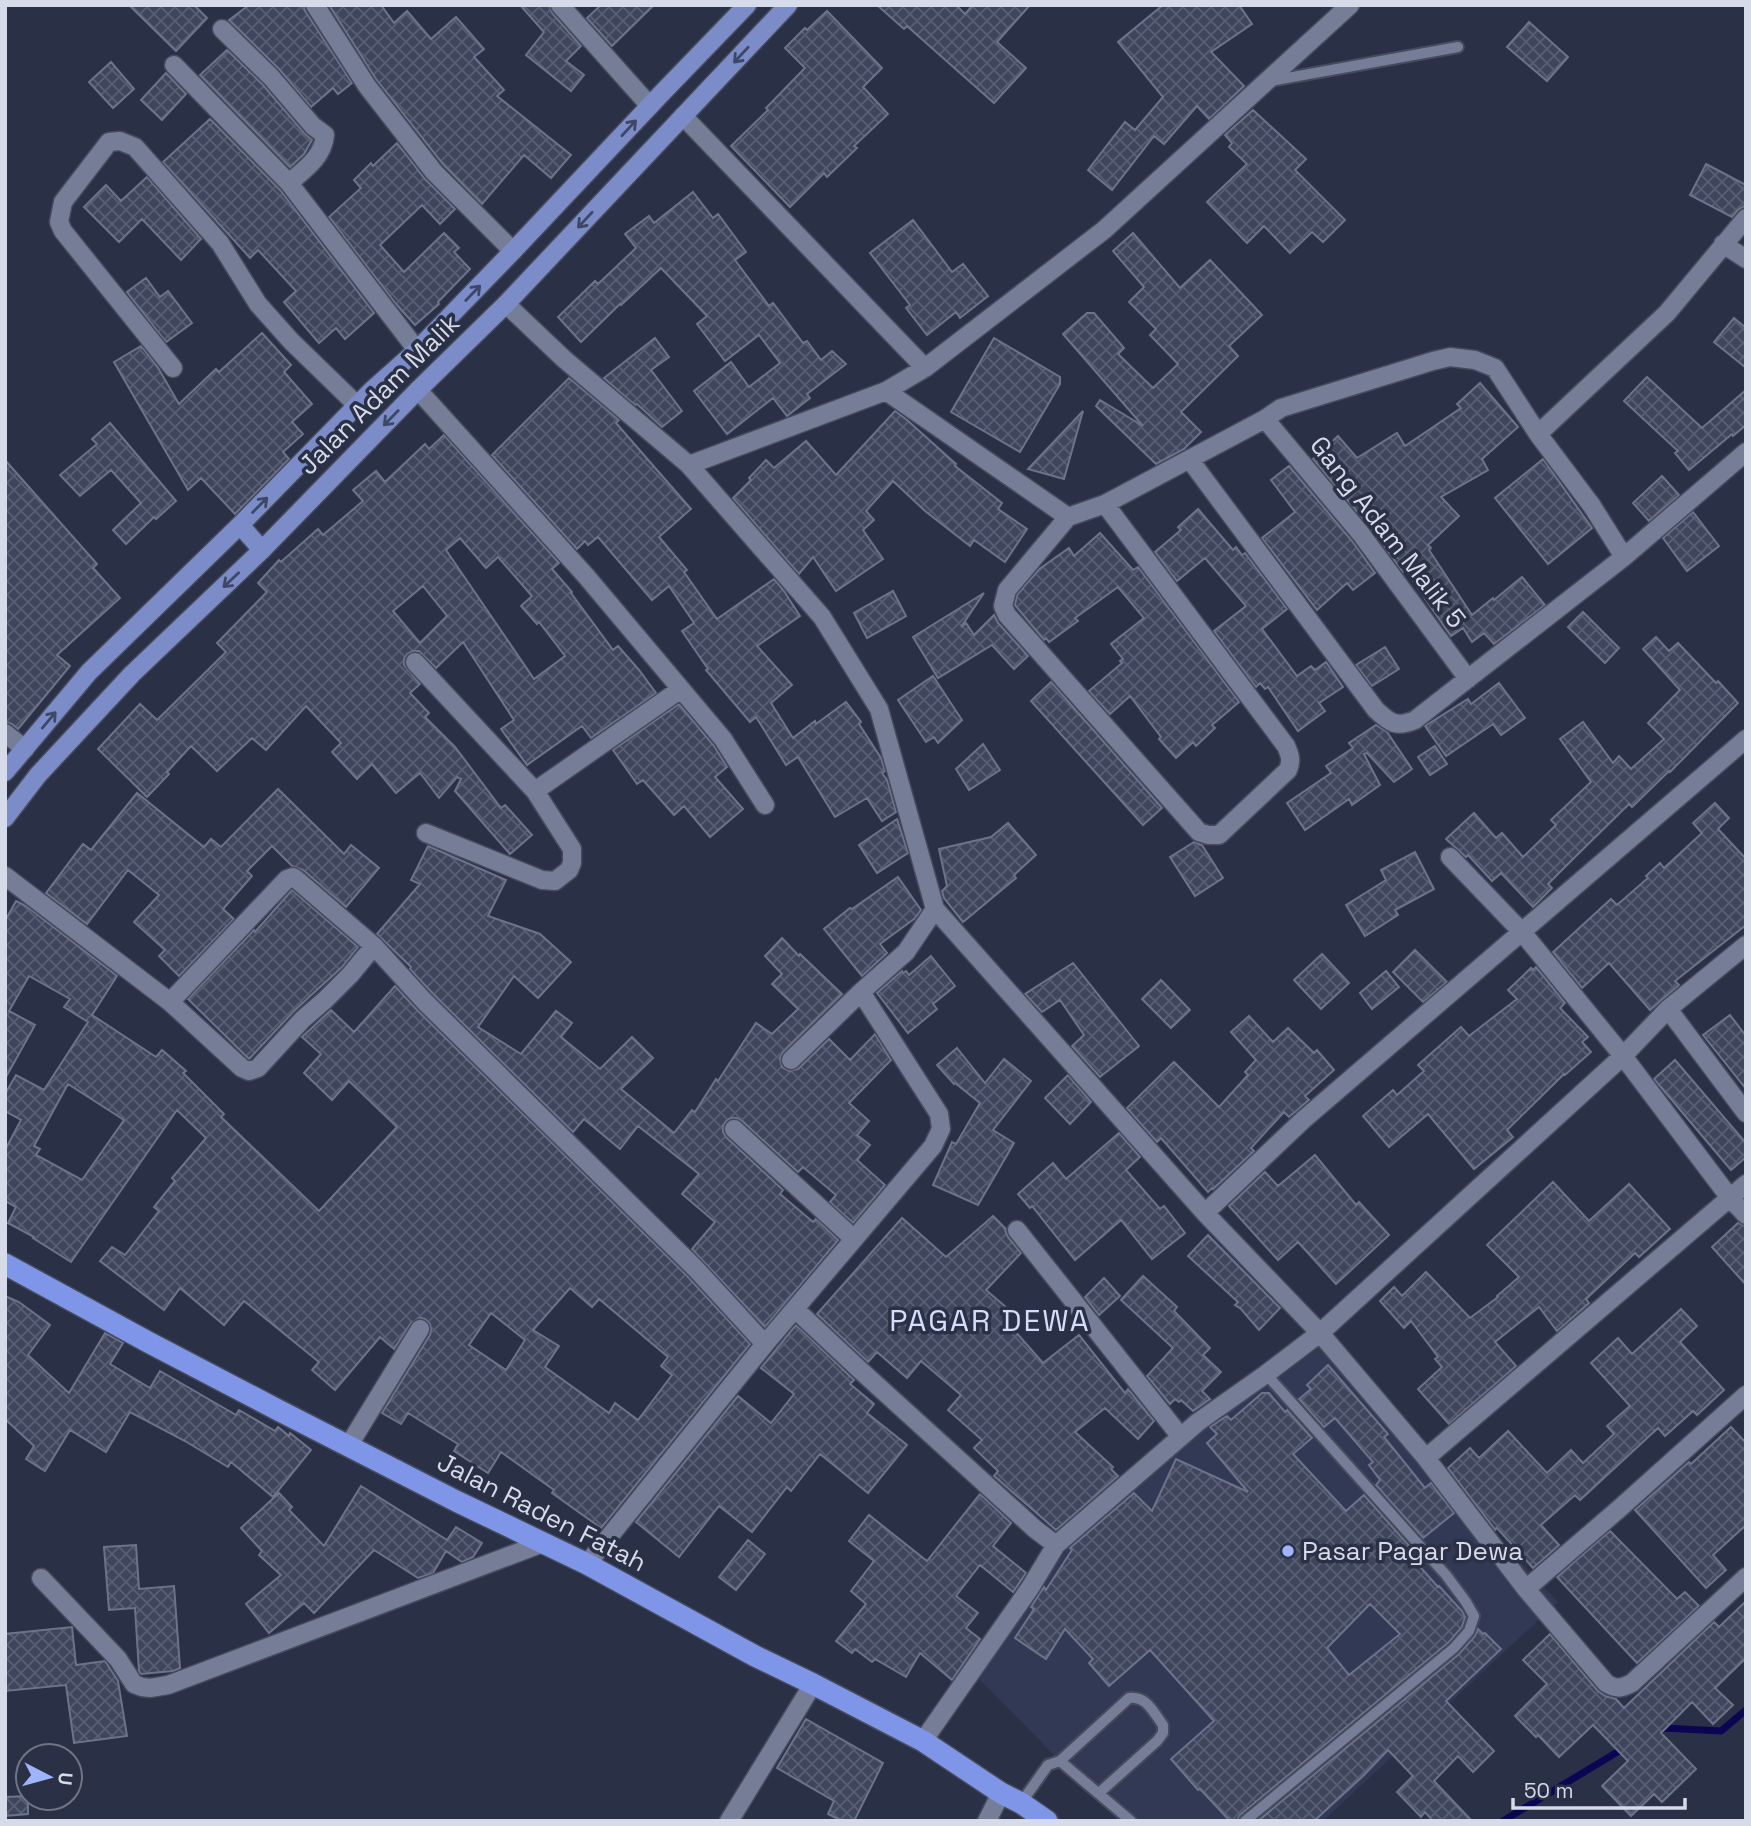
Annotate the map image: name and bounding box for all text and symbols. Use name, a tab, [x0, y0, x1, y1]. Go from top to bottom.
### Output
one-way arrow	[732, 46, 749, 63]
one-way arrow	[621, 120, 638, 137]
one-way arrow	[576, 211, 593, 228]
one-way arrow	[464, 285, 481, 302]
street label: Jalan Adam Malik	[291, 306, 467, 482]
one-way arrow	[383, 409, 400, 426]
street label: Gang Adam Malik 5	[1302, 429, 1474, 635]
one-way arrow	[251, 497, 268, 514]
one-way arrow	[223, 571, 240, 588]
one-way arrow	[41, 711, 57, 729]
district label: PAGAR DEWA	[889, 1301, 1091, 1340]
street label: Jalan Raden Fatah	[432, 1445, 652, 1579]
place label: Pasar Pagar Dewa	[1302, 1534, 1523, 1568]
marker: Pasar Pagar Dewa	[1280, 1543, 1296, 1559]
north arrow	[14, 1742, 84, 1812]
scale bar	[1513, 1766, 1684, 1810]
text: U	[52, 1771, 79, 1786]
text: 50 m	[1524, 1777, 1574, 1804]

